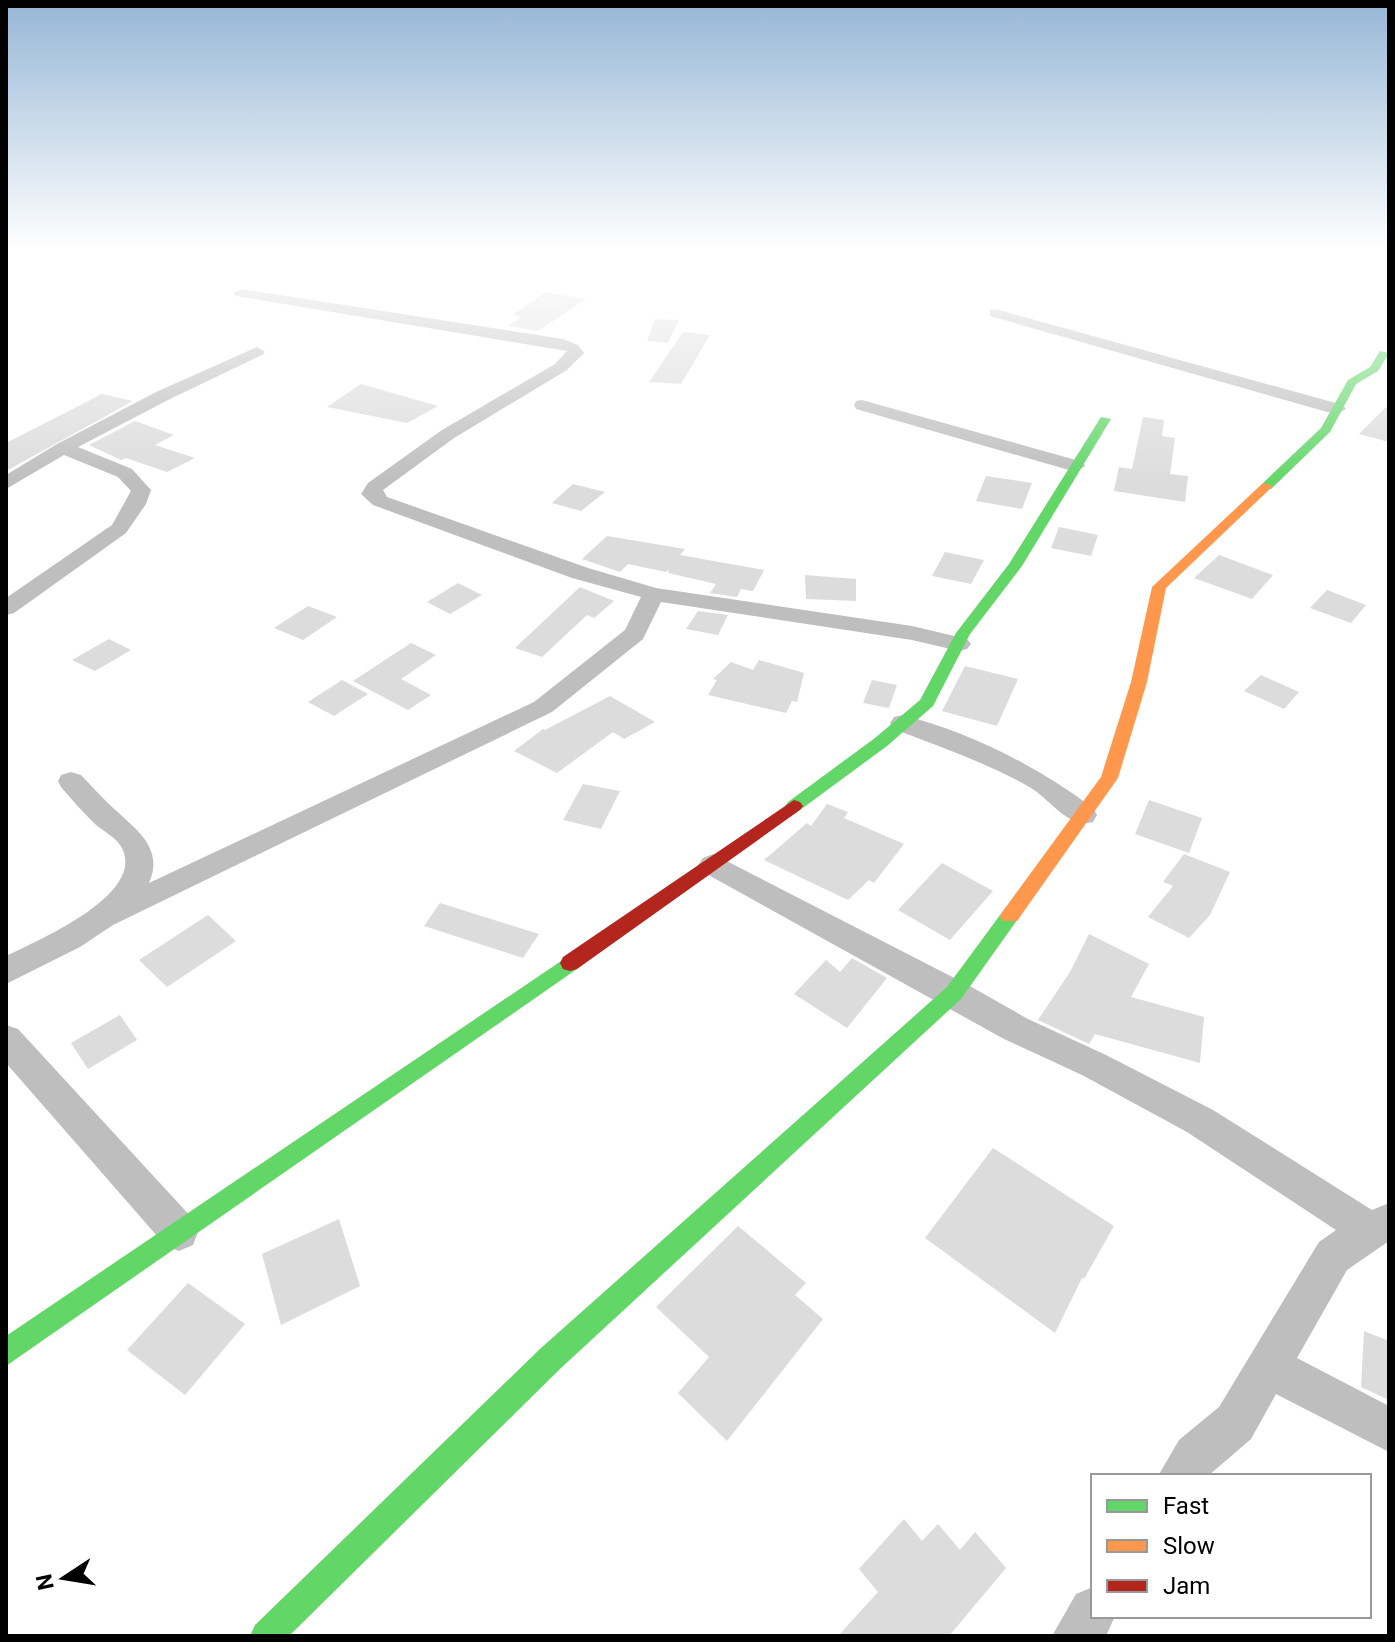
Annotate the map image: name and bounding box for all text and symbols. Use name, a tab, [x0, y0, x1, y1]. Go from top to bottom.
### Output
legend	[1091, 1474, 1371, 1618]
text: Fast	[1163, 1492, 1209, 1520]
text: Slow	[1163, 1532, 1215, 1560]
north arrow	[24, 1538, 104, 1618]
text: N	[31, 1572, 59, 1592]
text: Jam	[1163, 1572, 1210, 1600]

